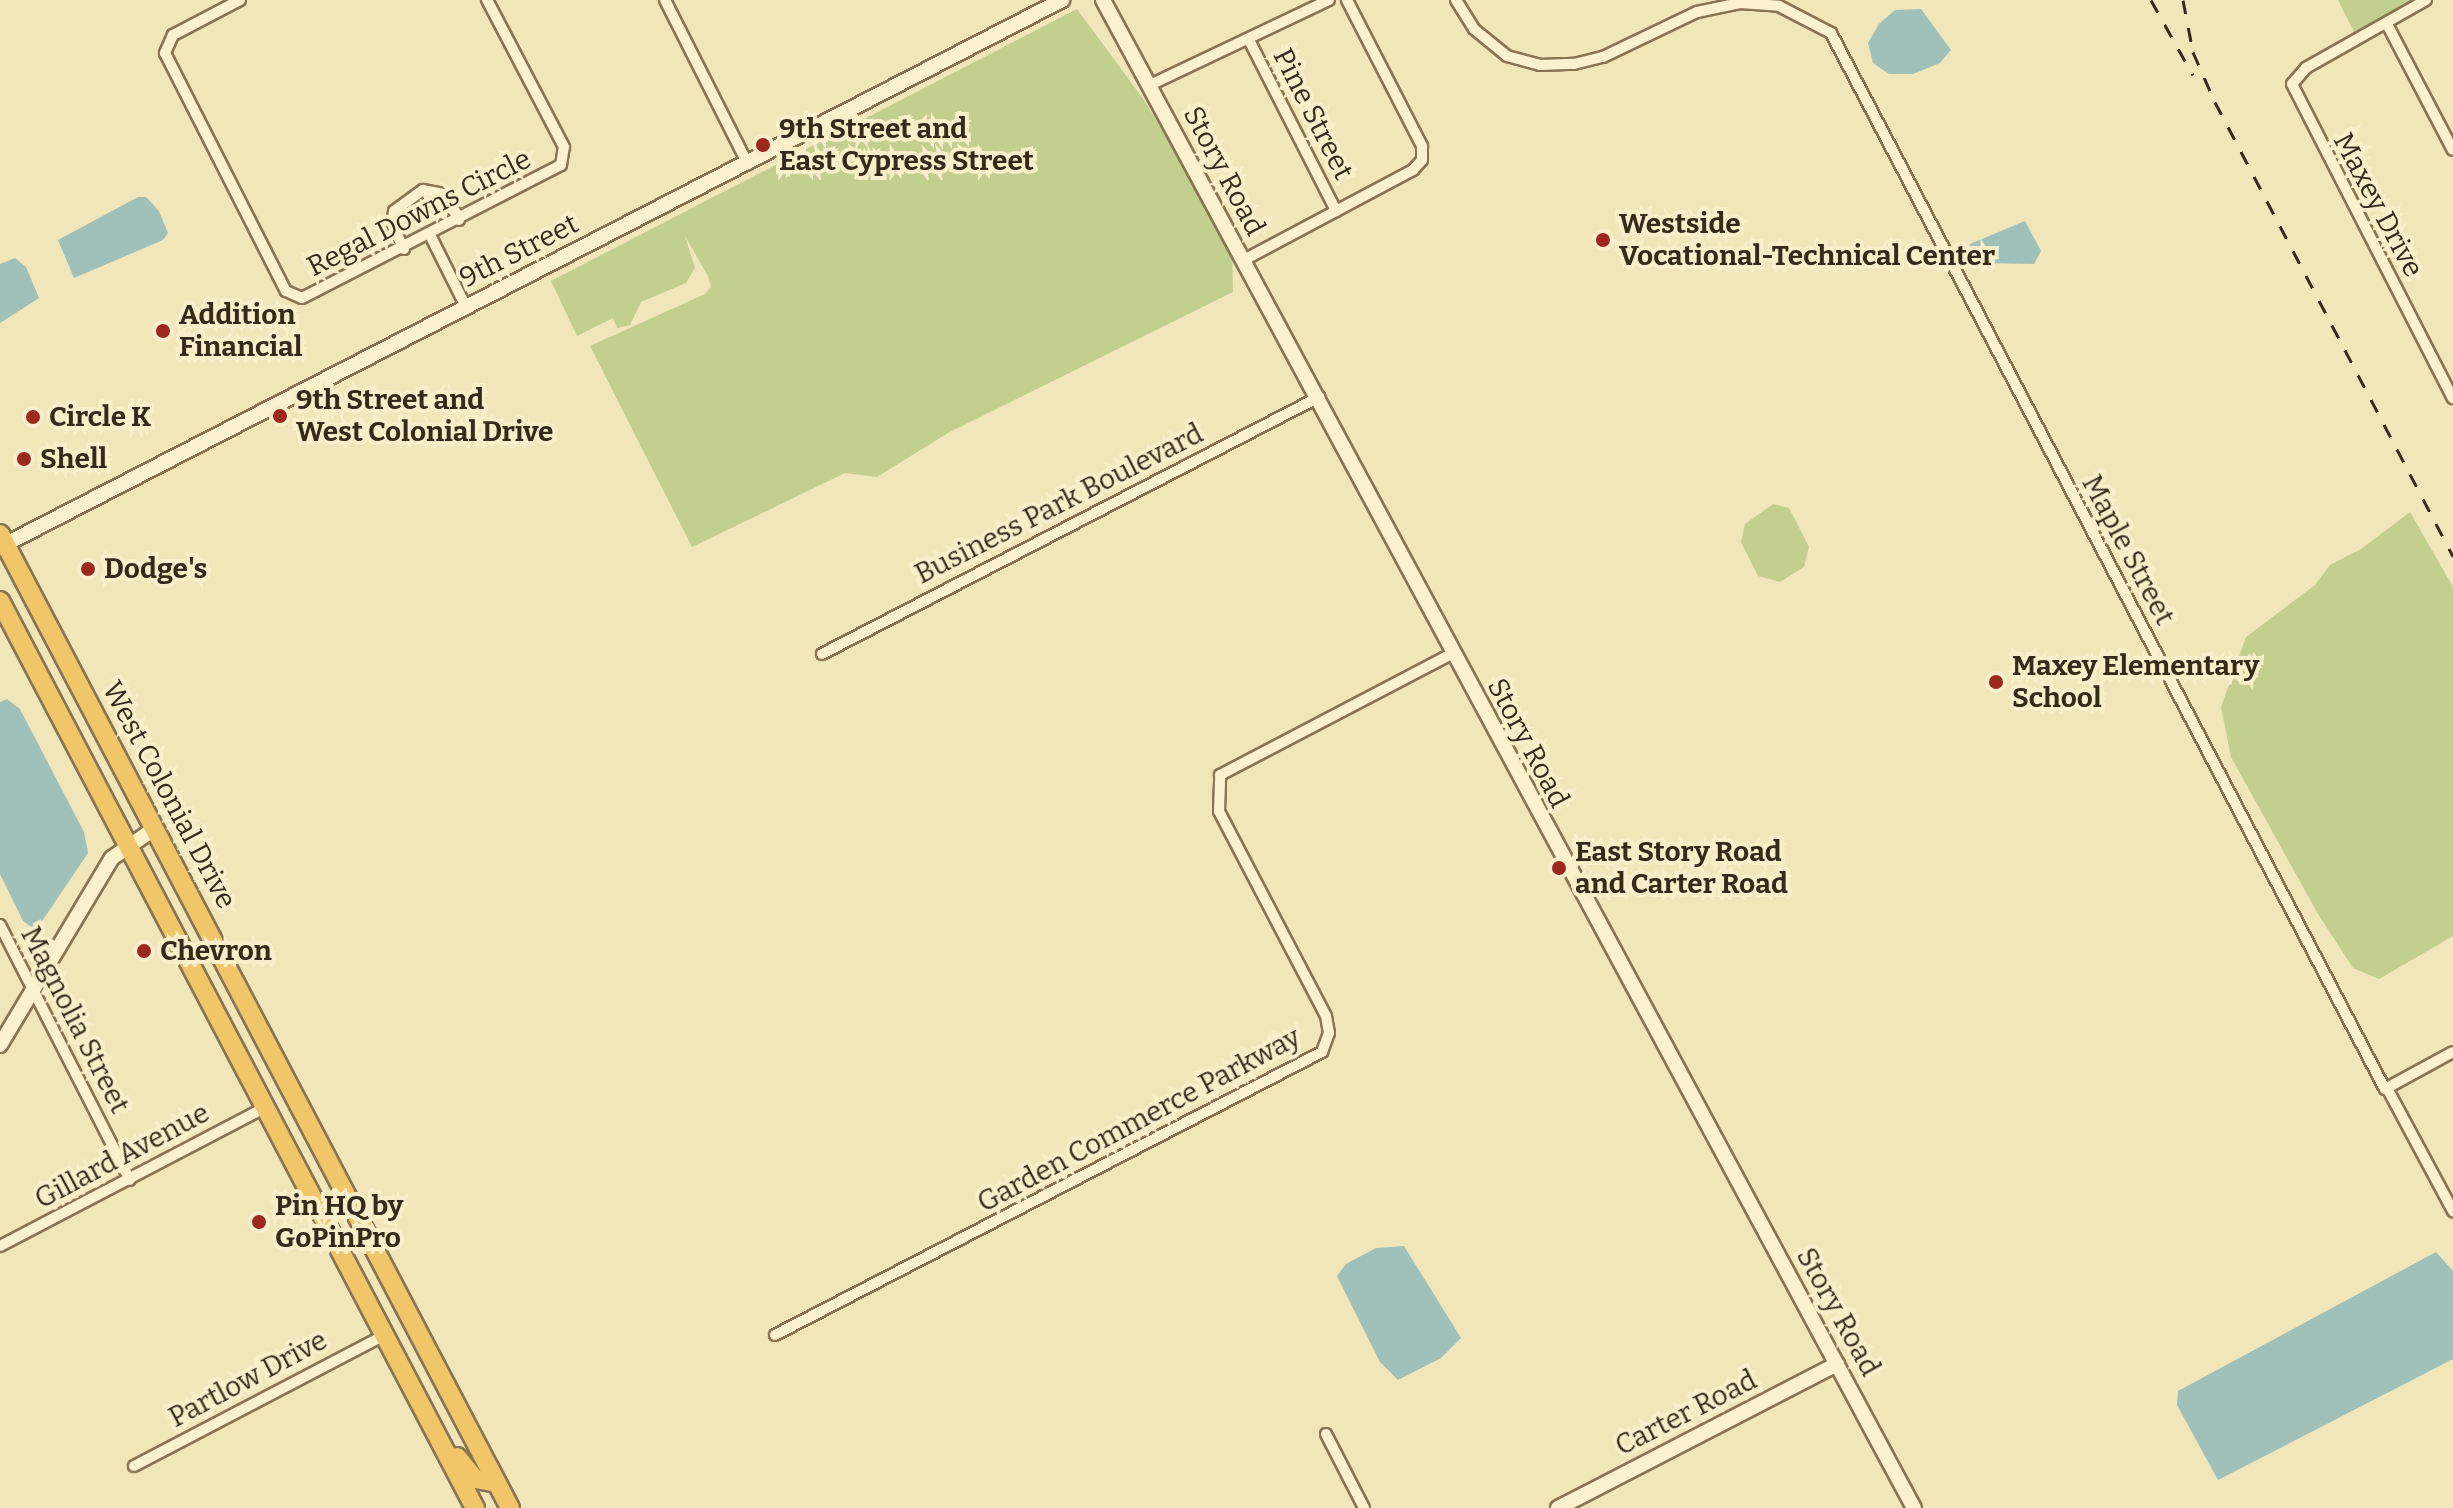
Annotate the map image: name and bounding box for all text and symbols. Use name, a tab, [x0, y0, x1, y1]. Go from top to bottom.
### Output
street label: Pine Street	[1266, 43, 1360, 185]
street label: Story Road	[1176, 101, 1272, 241]
place label: 9th Street and East Cypress Street	[779, 112, 1034, 178]
street label: Maxey Drive	[2326, 127, 2430, 283]
marker: 9th Street and East Cypress Street	[754, 136, 772, 154]
street label: Regal Downs Circle	[302, 142, 536, 284]
street label: 9th Street	[454, 207, 584, 295]
place label: Westside Vocational-Technical Center	[1619, 207, 1995, 273]
marker: Westside Vocational-Technical Center	[1594, 231, 1612, 249]
place label: Addition Financial	[179, 298, 302, 364]
marker: Addition Financial	[154, 322, 172, 340]
place label: 9th Street and West Colonial Drive	[296, 383, 553, 449]
place label: Circle K	[49, 400, 151, 434]
marker: 9th Street and West Colonial Drive	[271, 407, 289, 425]
marker: Circle K	[24, 408, 42, 426]
street label: Business Park Boulevard	[909, 417, 1209, 591]
place label: Shell	[40, 442, 107, 476]
marker: Shell	[15, 450, 33, 468]
street label: Maple Street	[2075, 469, 2181, 631]
place label: Dodge's	[104, 552, 207, 586]
marker: Dodge's	[79, 560, 97, 578]
place label: Maxey Elementary School	[2012, 649, 2259, 715]
street label: Story Road	[1480, 673, 1576, 813]
marker: Maxey Elementary School	[1987, 673, 2005, 691]
street label: West Colonial Drive	[95, 676, 243, 914]
place label: East Story Road and Carter Road	[1575, 835, 1788, 901]
marker: East Story Road and Carter Road	[1550, 859, 1568, 877]
street label: Magnolia Street	[14, 921, 136, 1119]
place label: Chevron	[160, 934, 272, 968]
marker: Chevron	[135, 942, 153, 960]
street label: Garden Commerce Parkway	[972, 1020, 1306, 1220]
street label: Gillard Avenue	[29, 1096, 215, 1216]
place label: Pin HQ by GoPinPro	[275, 1189, 403, 1255]
marker: Pin HQ by GoPinPro	[250, 1213, 268, 1231]
street label: Story Road	[1789, 1242, 1887, 1382]
street label: Partlow Drive	[163, 1323, 333, 1435]
street label: Carter Road	[1610, 1363, 1762, 1463]

